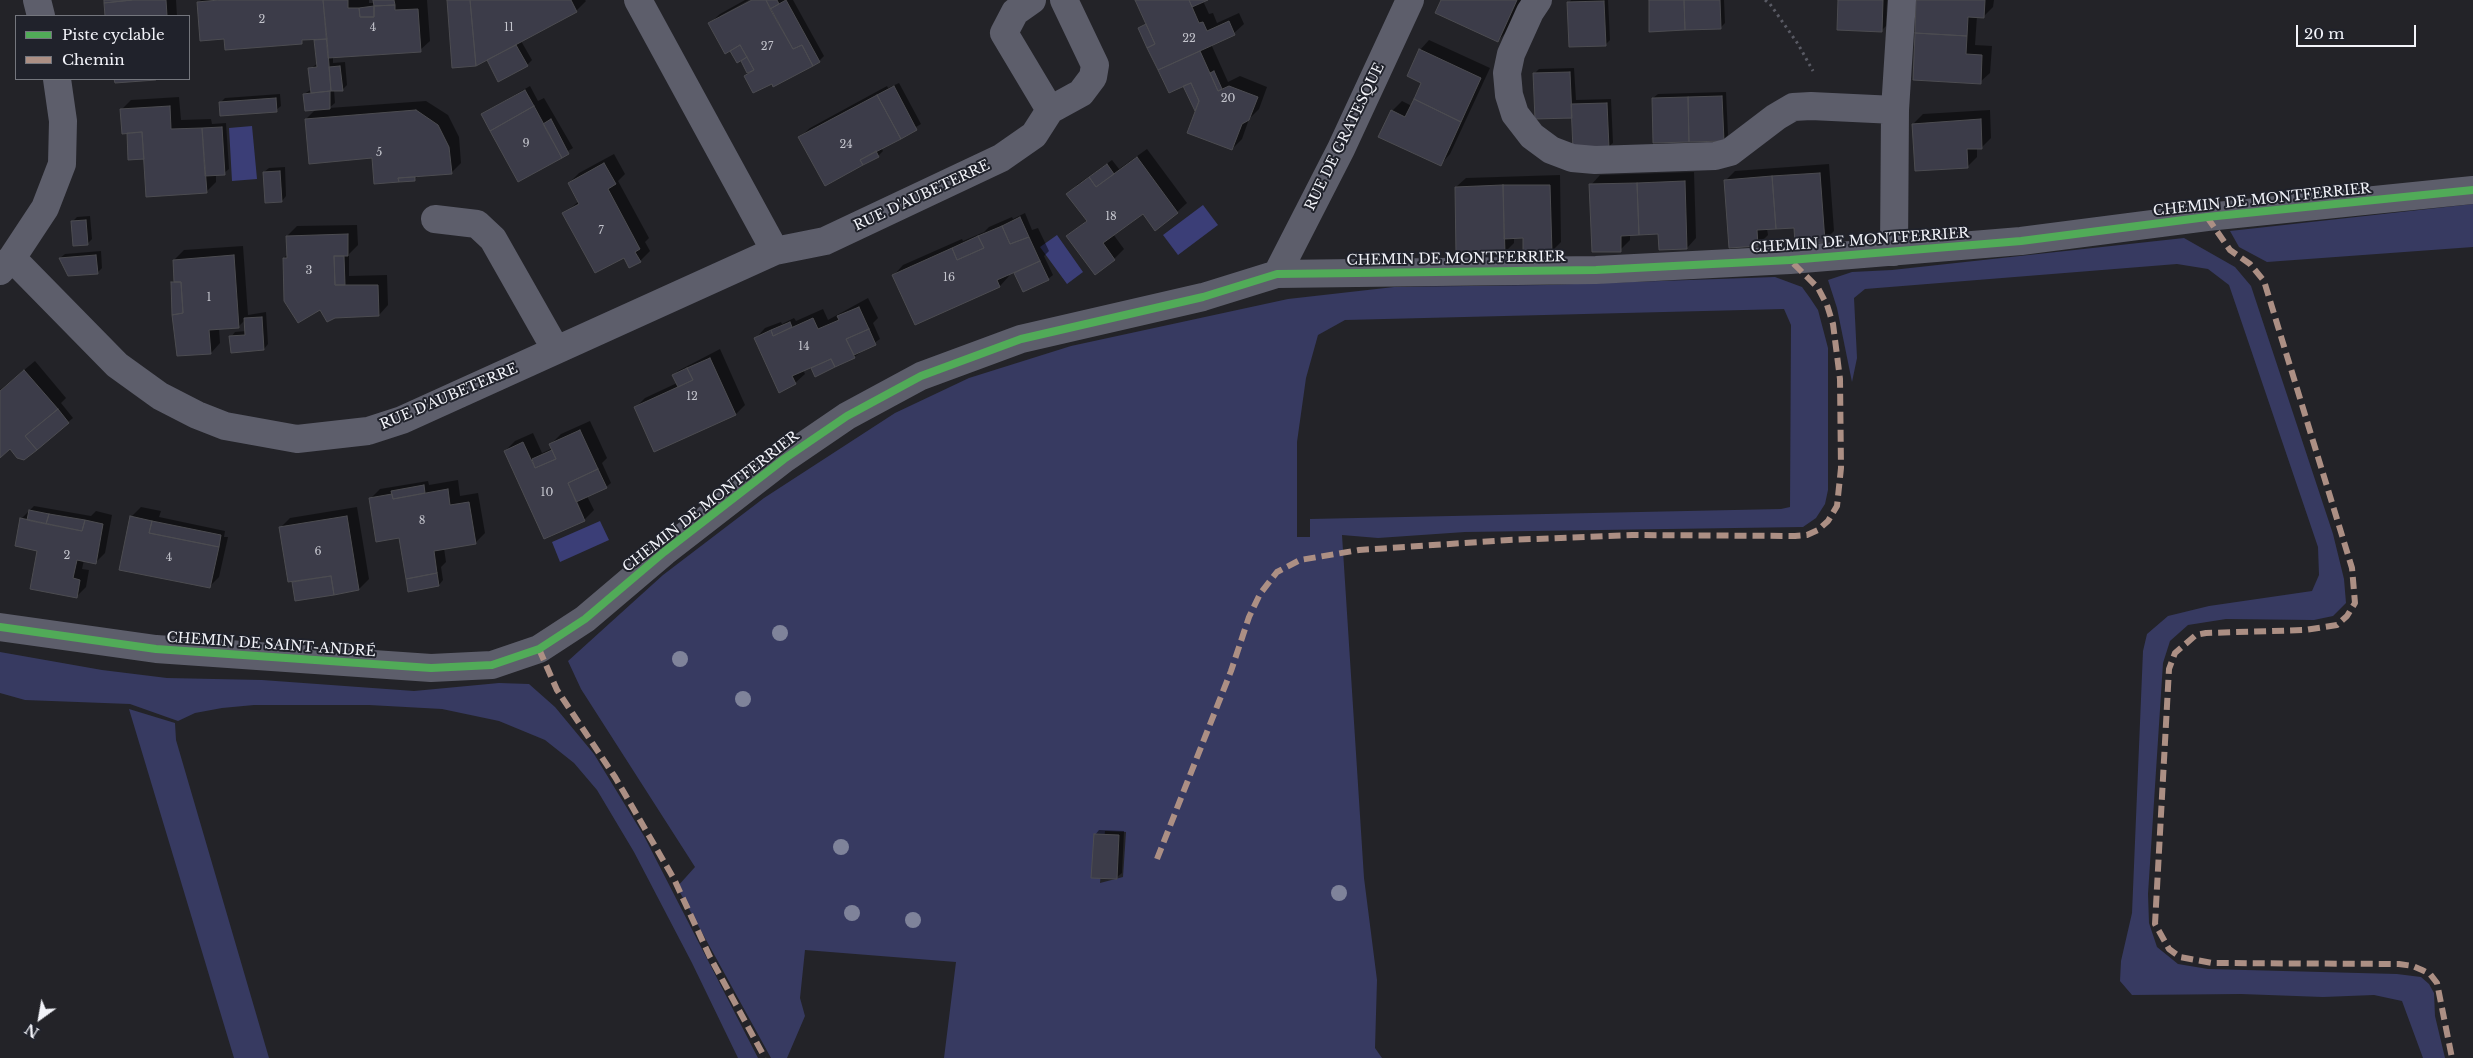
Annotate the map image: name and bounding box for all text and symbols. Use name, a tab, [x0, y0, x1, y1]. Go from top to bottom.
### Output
house number: 2	[259, 13, 265, 27]
legend	[15, 15, 190, 80]
scale bar	[2298, 15, 2418, 47]
house number: 4	[370, 21, 376, 35]
house number: 11	[504, 21, 514, 35]
text: 20 m	[2304, 24, 2344, 43]
text: Piste cyclable	[62, 25, 165, 44]
house number: 22	[1182, 32, 1196, 46]
house number: 27	[761, 40, 773, 54]
text: Chemin	[62, 50, 125, 69]
street label: RUE DE GRATESQUE	[1302, 60, 1388, 214]
house number: 20	[1221, 92, 1235, 106]
house number: 9	[522, 137, 530, 151]
house number: 24	[839, 138, 853, 152]
house number: 5	[376, 146, 382, 160]
street label: RUE D'AUBETERRE	[851, 157, 993, 235]
street label: CHEMIN DE MONTFERRIER	[2152, 180, 2372, 220]
house number: 18	[1105, 210, 1117, 224]
house number: 7	[598, 224, 604, 238]
street label: CHEMIN DE MONTFERRIER	[1750, 225, 1970, 257]
street label: CHEMIN DE MONTFERRIER	[1346, 249, 1566, 269]
house number: 3	[306, 264, 312, 278]
house number: 16	[943, 271, 955, 285]
house number: 1	[207, 291, 211, 305]
house number: 14	[798, 340, 810, 354]
street label: RUE D'AUBETERRE	[378, 360, 520, 434]
house number: 12	[686, 390, 698, 404]
street label: CHEMIN DE MONTFERRIER	[620, 428, 802, 576]
house number: 10	[541, 486, 553, 500]
house number: 8	[419, 514, 425, 528]
house number: 6	[314, 545, 322, 559]
house number: 2	[64, 549, 70, 563]
house number: 4	[166, 551, 172, 565]
street label: CHEMIN DE SAINT-ANDRÉ	[166, 629, 376, 661]
north arrow	[15, 993, 65, 1043]
text: N	[22, 1020, 42, 1042]

